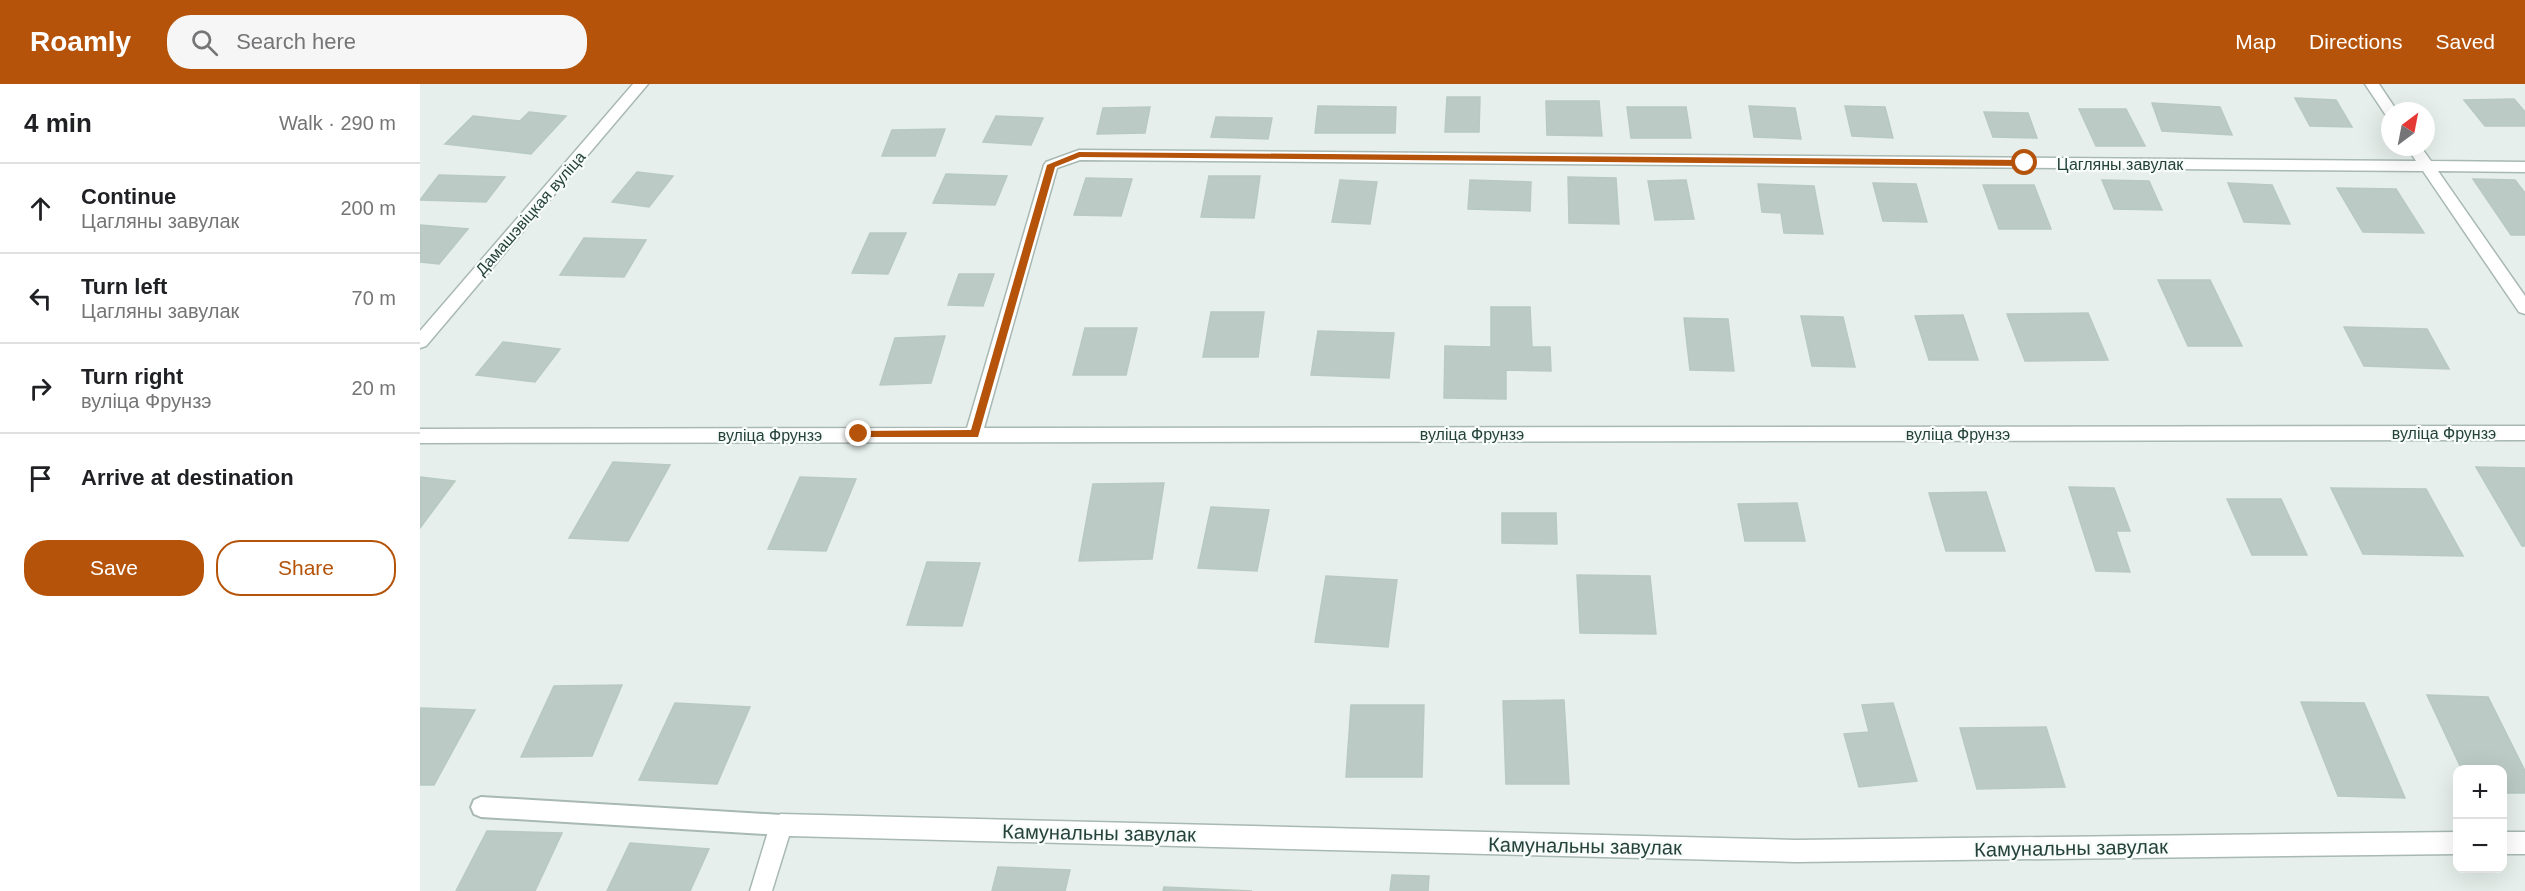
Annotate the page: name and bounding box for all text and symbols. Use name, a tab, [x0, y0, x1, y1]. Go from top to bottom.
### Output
search box	[167, 15, 587, 69]
text: Roamly	[30, 26, 131, 57]
icon: search	[188, 26, 221, 59]
text: Search here	[236, 29, 356, 54]
text: Map	[2235, 30, 2276, 53]
text: Directions	[2309, 30, 2402, 53]
text: Saved	[2435, 30, 2495, 53]
north arrow	[2381, 102, 2435, 156]
text: 4 min	[24, 108, 92, 138]
text: Walk · 290 m	[279, 112, 396, 134]
street label: Дамашэвіцкая вуліца	[472, 148, 589, 279]
route start	[2011, 149, 2037, 175]
street label: Цагляны завулак	[2057, 156, 2184, 173]
text: Continue	[81, 184, 176, 209]
icon: ahead	[24, 192, 57, 225]
text: 200 m	[340, 197, 396, 219]
text: Цагляны завулак	[81, 210, 239, 232]
text: Turn left	[81, 274, 167, 299]
icon: left	[24, 282, 57, 315]
text: 70 m	[352, 287, 396, 309]
text: Цагляны завулак	[81, 300, 239, 322]
text: Turn right	[81, 364, 183, 389]
icon: right	[24, 372, 57, 405]
text: 20 m	[352, 377, 396, 399]
text: вуліца Фрунзэ	[81, 390, 212, 412]
route end	[845, 420, 871, 446]
street label: вуліца Фрунзэ	[2392, 425, 2496, 442]
street label: вуліца Фрунзэ	[1420, 426, 1524, 443]
street label: вуліца Фрунзэ	[1906, 426, 2010, 443]
street label: вуліца Фрунзэ	[718, 427, 822, 444]
icon: arrive	[24, 462, 57, 495]
text: Arrive at destination	[81, 465, 294, 490]
button: Save	[24, 540, 204, 596]
button: Share	[216, 540, 396, 596]
map controls	[2453, 765, 2507, 873]
button: +	[2453, 765, 2507, 819]
button: −	[2453, 819, 2507, 873]
street label: Камунальны завулак	[1002, 820, 1196, 846]
street label: Камунальны завулак	[1488, 833, 1682, 859]
street label: Камунальны завулак	[1974, 835, 2168, 861]

